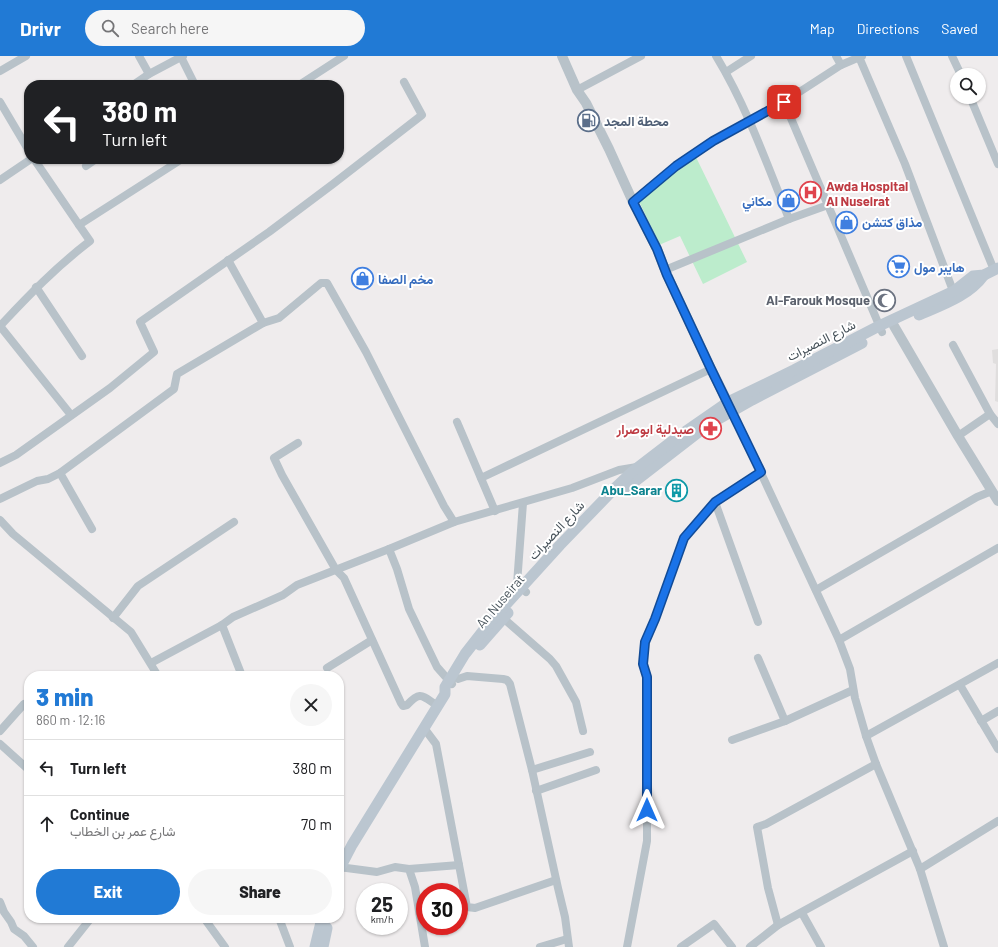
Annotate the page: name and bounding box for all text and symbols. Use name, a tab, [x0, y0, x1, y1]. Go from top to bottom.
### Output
search box	[85, 10, 365, 46]
text: Drivr	[20, 17, 61, 40]
icon: search	[99, 17, 121, 39]
text: Search here	[131, 19, 209, 37]
text: Map	[810, 20, 835, 37]
text: Directions	[857, 20, 919, 37]
text: Saved	[941, 20, 978, 37]
map controls	[950, 68, 986, 104]
button: search	[950, 68, 986, 104]
pin	[767, 85, 801, 119]
icon: arrive	[773, 91, 795, 113]
text: 380 m	[102, 94, 177, 128]
icon: left	[36, 96, 88, 148]
fuel station icon: محطة المجد	[576, 108, 602, 134]
place label: محطة المجد	[604, 113, 669, 129]
text: Turn left	[102, 128, 168, 150]
place label: Awda Hospital Al Nuseirat	[826, 178, 908, 209]
hospital icon: Awda Hospital Al Nuseirat	[798, 180, 824, 206]
shop icon: مكاني	[775, 188, 801, 214]
place label: مكاني	[742, 193, 772, 212]
shop icon: مذاق كتشن	[833, 209, 859, 235]
place label: مذاق كتشن	[862, 214, 922, 230]
supermarket icon: هايبر مول	[885, 254, 911, 280]
place label: هايبر مول	[914, 259, 965, 276]
shop icon: مخم الصفا	[349, 266, 375, 292]
place label: مخم الصفا	[378, 271, 433, 288]
mosque icon: Al-Farouk Mosque	[872, 287, 898, 313]
place label: Al-Farouk Mosque	[766, 292, 870, 308]
street label: شارع النصيرات	[784, 316, 859, 366]
pharmacy icon: صيدلية ابوصرار	[697, 416, 723, 442]
place label: صيدلية ابوصرار	[616, 421, 694, 438]
building icon: Abu_Sarar	[664, 477, 690, 503]
place label: Abu_Sarar	[601, 482, 662, 498]
street label: شارع النصيرات	[525, 497, 589, 564]
street label: An Nuseirat	[472, 571, 528, 631]
text: 3 min	[36, 682, 93, 711]
button: close	[290, 684, 332, 726]
text: 860 m · 12:16	[36, 712, 105, 728]
icon: left	[36, 757, 58, 779]
text: Turn left	[70, 759, 126, 777]
text: 380 m	[293, 759, 332, 777]
position arrow	[626, 789, 668, 831]
text: Continue	[70, 805, 130, 823]
icon: ahead	[36, 813, 58, 835]
text: 70 m	[301, 815, 332, 833]
text: شارع عمر بن الخطاب	[70, 823, 176, 839]
button: Exit	[36, 869, 180, 915]
button: Share	[188, 869, 332, 915]
speed limit sign: 30	[416, 883, 468, 935]
text: 25	[371, 892, 393, 916]
text: km/h	[371, 913, 393, 925]

